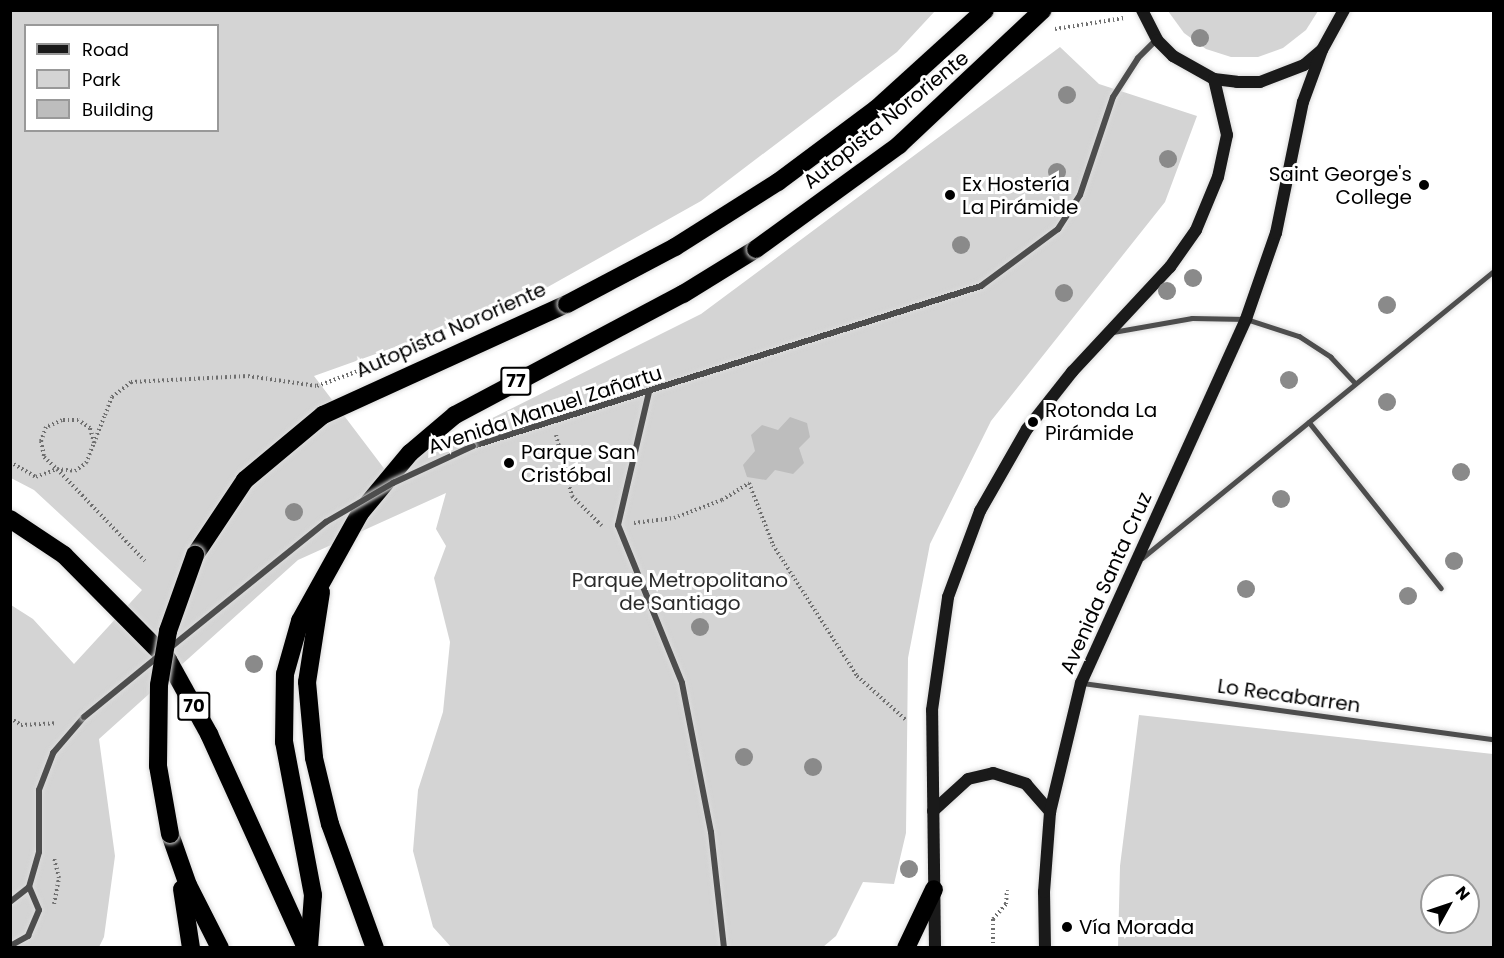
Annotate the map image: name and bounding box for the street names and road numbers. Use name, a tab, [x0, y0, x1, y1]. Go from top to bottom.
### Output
street label: Autopista Nororiente	[798, 46, 974, 194]
street label: Autopista Nororiente	[352, 277, 550, 383]
street label: Avenida Manuel Zañartu	[425, 361, 665, 459]
road number: 77	[500, 366, 532, 396]
street label: Avenida Santa Cruz	[1055, 489, 1157, 677]
street label: Lo Recabarren	[1216, 674, 1362, 718]
road number: 70	[176, 691, 212, 721]

